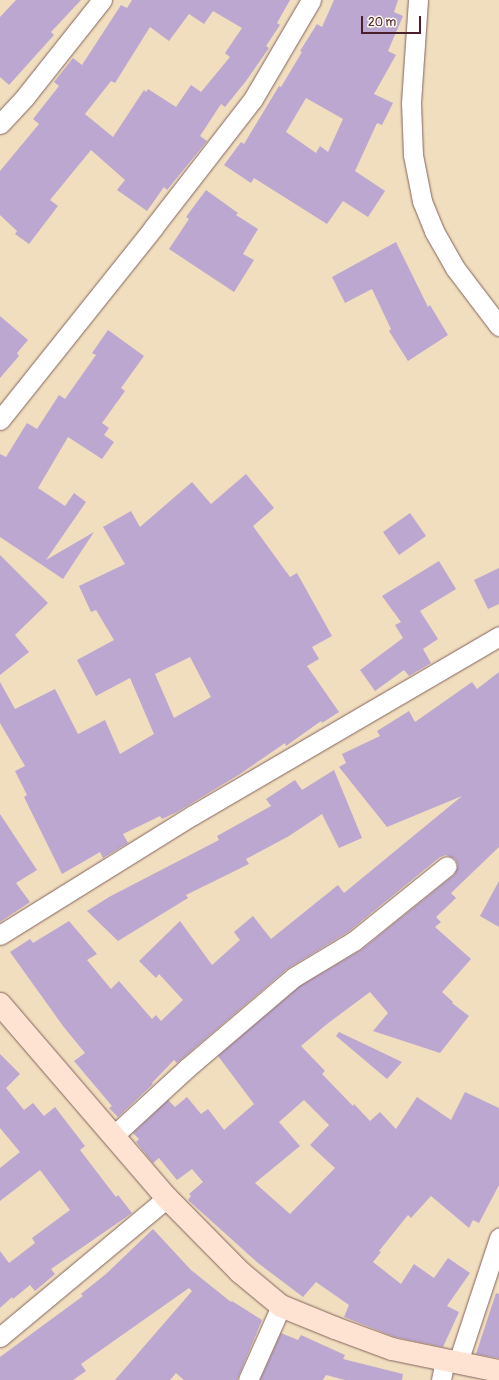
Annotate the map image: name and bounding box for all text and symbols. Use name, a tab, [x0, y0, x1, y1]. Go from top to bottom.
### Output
scale bar	[363, 8, 423, 34]
text: 20 m	[368, 15, 396, 30]

